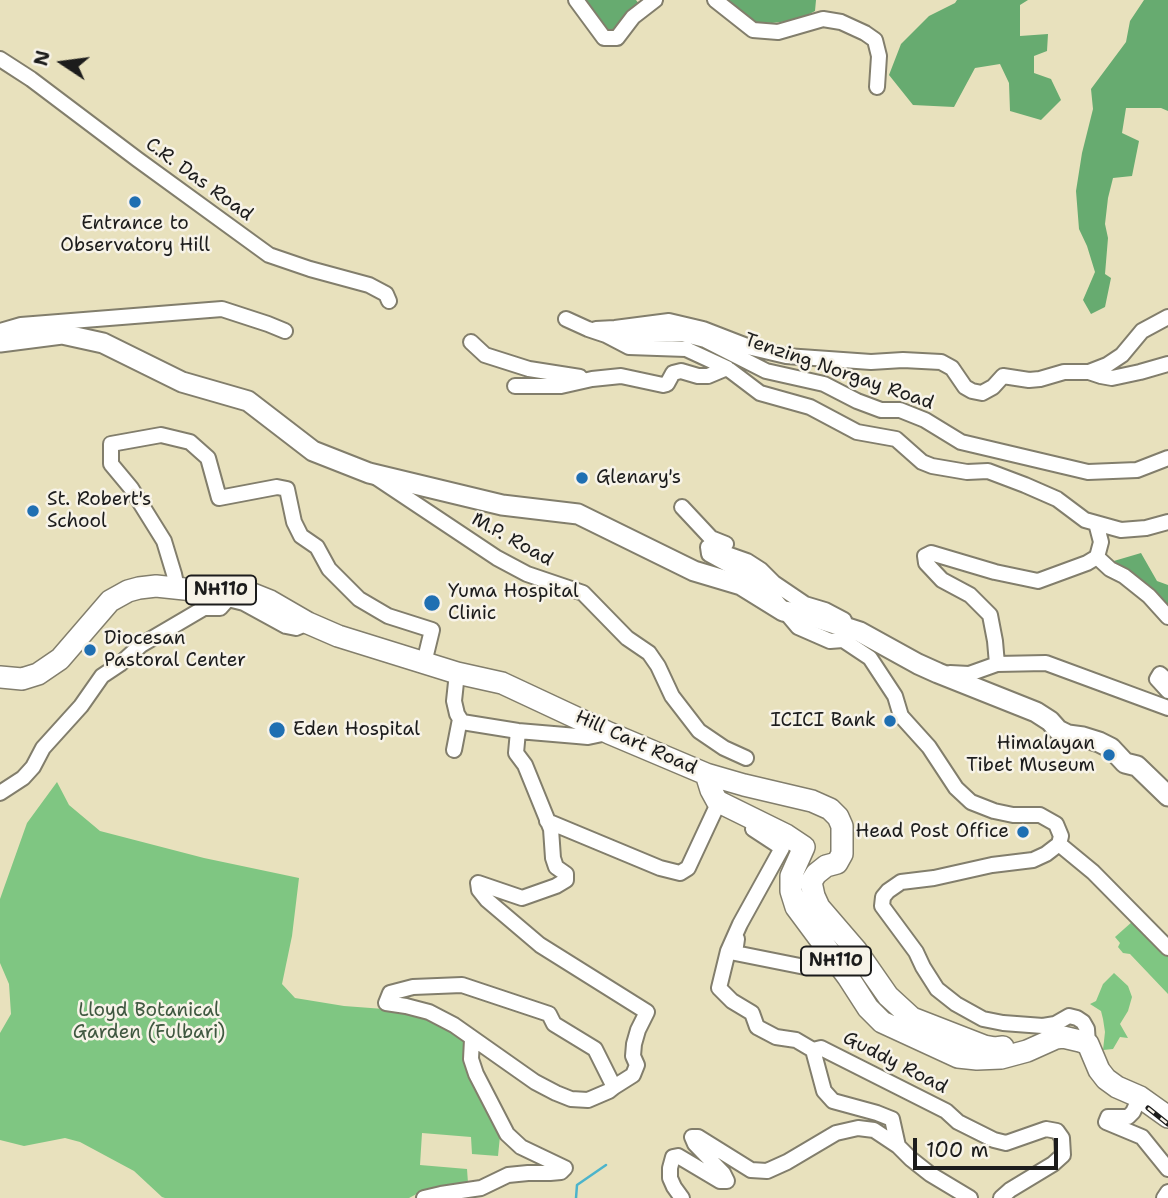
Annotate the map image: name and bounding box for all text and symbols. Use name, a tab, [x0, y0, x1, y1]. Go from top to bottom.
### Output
north arrow	[28, 28, 98, 98]
text: N	[28, 48, 56, 68]
street label: C.R. Das Road	[141, 133, 257, 227]
marker: Entrance to Observatory Hill	[127, 194, 143, 210]
place label: Entrance to Observatory Hill	[60, 213, 210, 257]
street label: Tenzing Norgay Road	[741, 329, 937, 415]
place label: Glenary's	[596, 467, 681, 489]
marker: Glenary's	[574, 470, 590, 486]
place label: St. Robert's School	[47, 489, 151, 533]
marker: St. Robert's School	[25, 503, 41, 519]
street label: M.P. Road	[467, 508, 557, 572]
road number: NH110	[186, 576, 256, 604]
place label: Yuma Hospital Clinic	[448, 581, 579, 625]
marker: Yuma Hospital Clinic	[422, 593, 442, 613]
place label: Diocesan Pastoral Center	[104, 628, 246, 672]
marker: Diocesan Pastoral Center	[82, 642, 98, 658]
street label: Hill Cart Road	[572, 706, 700, 780]
place label: ICICI Bank	[771, 710, 876, 732]
marker: ICICI Bank	[882, 713, 898, 729]
place label: Eden Hospital	[293, 719, 420, 741]
marker: Eden Hospital	[267, 720, 287, 740]
place label: Himalayan Tibet Museum	[966, 733, 1095, 777]
marker: Himalayan Tibet Museum	[1101, 747, 1117, 763]
place label: Head Post Office	[856, 821, 1009, 843]
marker: Head Post Office	[1015, 824, 1031, 840]
road number: NH110	[801, 946, 871, 976]
park label: Lloyd Botanical Garden (Fulbari)	[73, 1000, 225, 1044]
street label: Guddy Road	[839, 1027, 951, 1099]
scale bar	[916, 1124, 1061, 1168]
text: 100 m	[926, 1136, 989, 1164]

